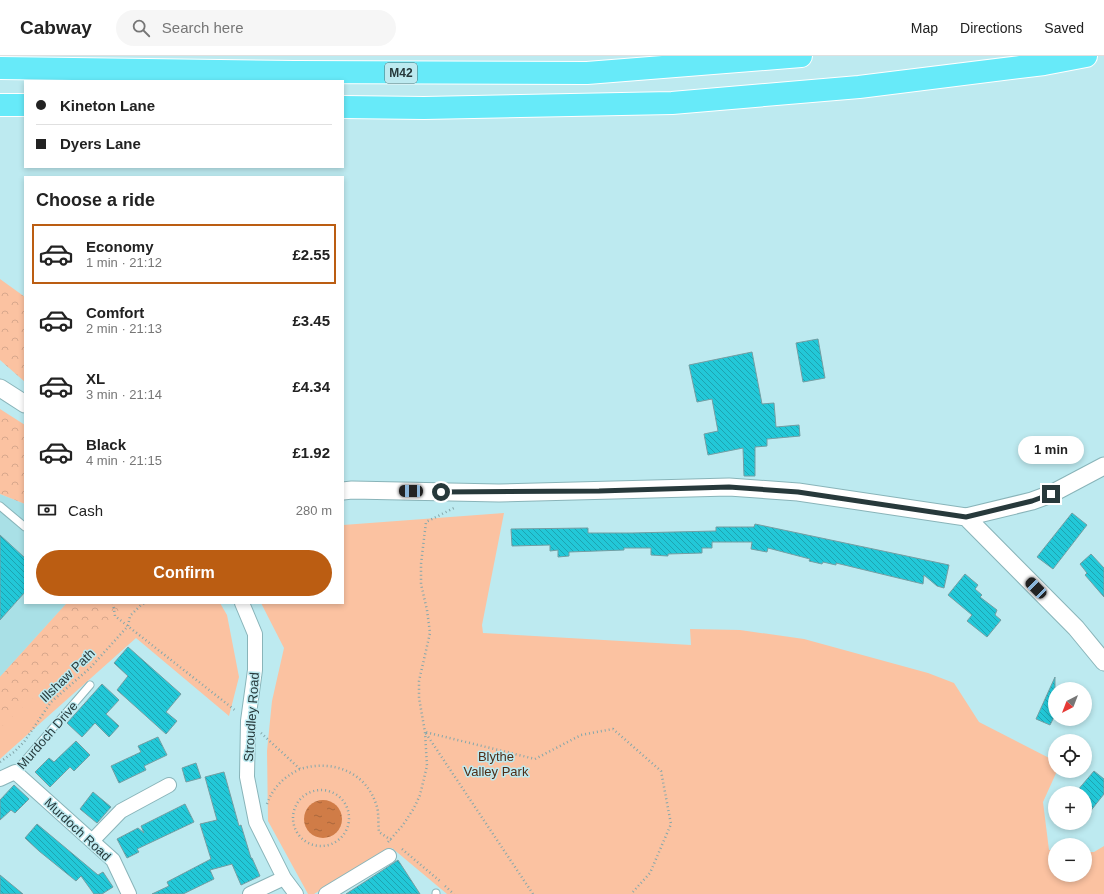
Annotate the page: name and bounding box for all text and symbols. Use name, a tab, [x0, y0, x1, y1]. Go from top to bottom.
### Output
search box	[116, 10, 396, 46]
text: Cabway	[20, 17, 92, 38]
icon: search	[130, 17, 152, 39]
text: Search here	[162, 19, 244, 36]
text: Map	[911, 20, 938, 36]
text: Directions	[960, 20, 1022, 36]
text: Saved	[1044, 20, 1084, 36]
road number: M42	[385, 63, 417, 83]
text: Kineton Lane	[60, 97, 155, 114]
text: Dyers Lane	[60, 135, 141, 152]
text: Choose a ride	[36, 190, 155, 210]
icon: car	[38, 236, 74, 272]
text: Economy	[86, 238, 154, 255]
text: £2.55	[292, 246, 330, 263]
text: 1 min · 21:12	[86, 255, 162, 270]
icon: car	[38, 302, 74, 338]
text: Comfort	[86, 304, 144, 321]
text: £3.45	[292, 312, 330, 329]
text: 2 min · 21:13	[86, 321, 162, 336]
icon: car	[38, 368, 74, 404]
text: XL	[86, 370, 105, 387]
text: £4.34	[292, 378, 330, 395]
text: 3 min · 21:14	[86, 387, 162, 402]
icon: car	[38, 434, 74, 470]
text: Black	[86, 436, 126, 453]
callout: 1 min	[1018, 436, 1084, 464]
text: 1 min	[1034, 442, 1068, 457]
text: £1.92	[292, 444, 330, 461]
text: 4 min · 21:15	[86, 453, 162, 468]
route start	[432, 483, 450, 501]
car	[399, 485, 423, 497]
route end	[1042, 485, 1060, 503]
icon: cash	[36, 499, 58, 521]
text: Cash	[68, 502, 103, 519]
text: 280 m	[296, 503, 332, 518]
button: Confirm	[36, 550, 332, 596]
car	[1023, 575, 1049, 601]
street label: Illshaw Path	[37, 646, 98, 705]
street label: Stroudley Road	[241, 672, 262, 762]
north arrow	[1048, 682, 1092, 726]
map controls	[1048, 682, 1092, 882]
street label: Murdoch Drive	[14, 699, 81, 772]
button: locate	[1048, 734, 1092, 778]
park label: Blythe Valley Park	[464, 749, 529, 779]
button: +	[1048, 786, 1092, 830]
street label: Murdoch Road	[41, 795, 114, 864]
button: −	[1048, 838, 1092, 882]

